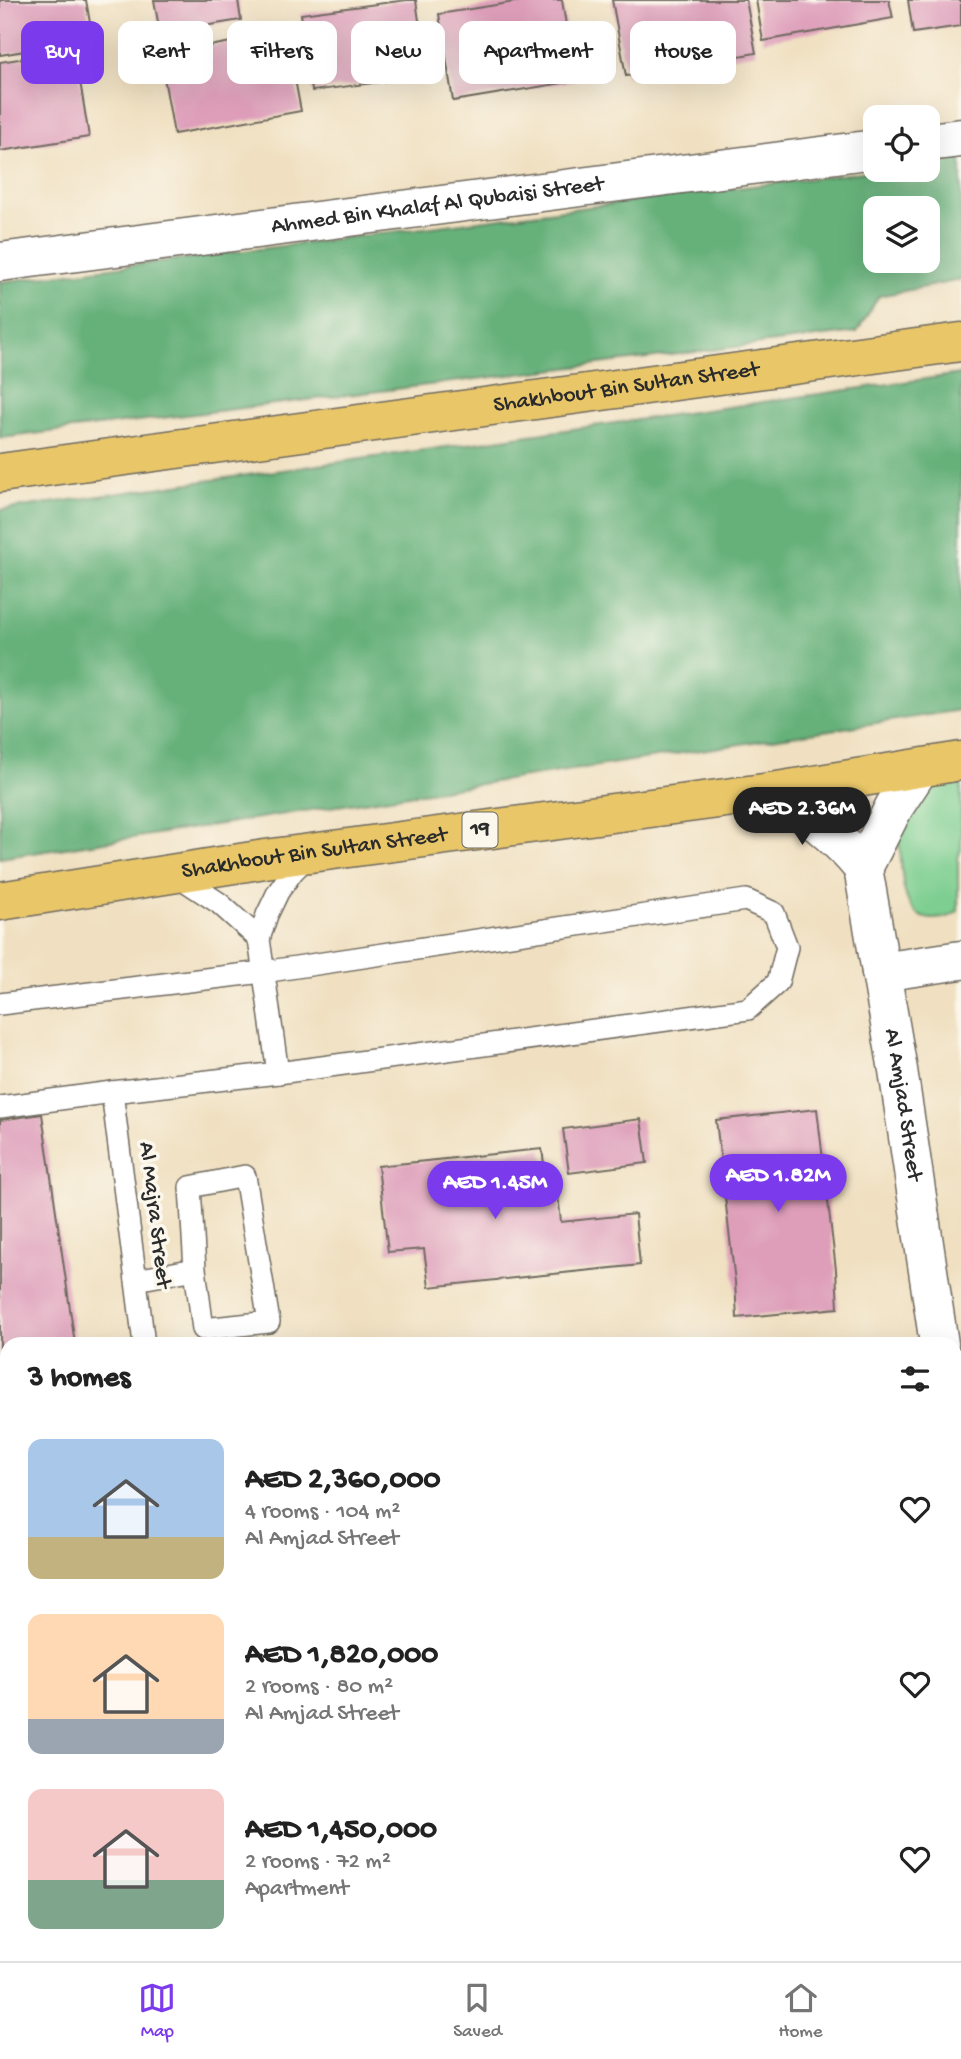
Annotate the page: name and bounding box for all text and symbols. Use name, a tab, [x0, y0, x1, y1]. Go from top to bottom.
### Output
chip: Buy	[21, 21, 104, 84]
chip: Rent	[118, 21, 213, 84]
chip: Filters	[227, 21, 337, 84]
chip: New	[351, 21, 445, 84]
chip: Apartment	[459, 21, 616, 84]
chip: House	[630, 21, 736, 84]
map controls	[863, 105, 940, 273]
button: locate	[863, 105, 940, 182]
street label: Ahmed Bin Khalaf Al Qubaisi Street	[270, 170, 607, 240]
button: layers	[863, 196, 940, 273]
street label: Shakhbout Bin Sultan Street	[492, 356, 762, 419]
pin: AED 2.36M	[722, 788, 882, 847]
text: AED 2.36M	[749, 796, 855, 823]
road number: 19	[462, 812, 498, 848]
street label: Shakhbout Bin Sultan Street	[180, 821, 450, 886]
street label: Al Amjad Street	[878, 1026, 928, 1184]
street label: Al Majra Street	[132, 1140, 177, 1291]
pin: AED 1.82M	[698, 1154, 858, 1214]
pin: AED 1.45M	[415, 1162, 575, 1221]
text: AED 1.82M	[726, 1163, 830, 1190]
text: AED 1.45M	[443, 1170, 547, 1197]
icon: filters	[896, 1360, 934, 1398]
text: 3 homes	[28, 1362, 130, 1397]
text: AED 2,360,000	[245, 1464, 441, 1499]
icon: home	[84, 1467, 168, 1551]
icon: heart	[896, 1490, 934, 1528]
text: 4 rooms · 104 m²	[245, 1499, 400, 1526]
text: Al Amjad Street	[245, 1526, 399, 1553]
text: AED 1,820,000	[245, 1639, 438, 1674]
icon: home	[84, 1642, 168, 1726]
icon: heart	[896, 1665, 934, 1703]
text: 2 rooms · 80 m²	[245, 1674, 393, 1701]
text: Al Amjad Street	[245, 1701, 399, 1728]
text: AED 1,450,000	[245, 1814, 437, 1849]
icon: home	[84, 1817, 168, 1901]
icon: heart	[896, 1840, 934, 1878]
text: 2 rooms · 72 m²	[245, 1849, 391, 1876]
text: Apartment	[245, 1876, 349, 1903]
tab: Map	[138, 1979, 176, 2044]
tab: Saved	[453, 1979, 502, 2044]
tab: Home	[779, 1979, 823, 2044]

